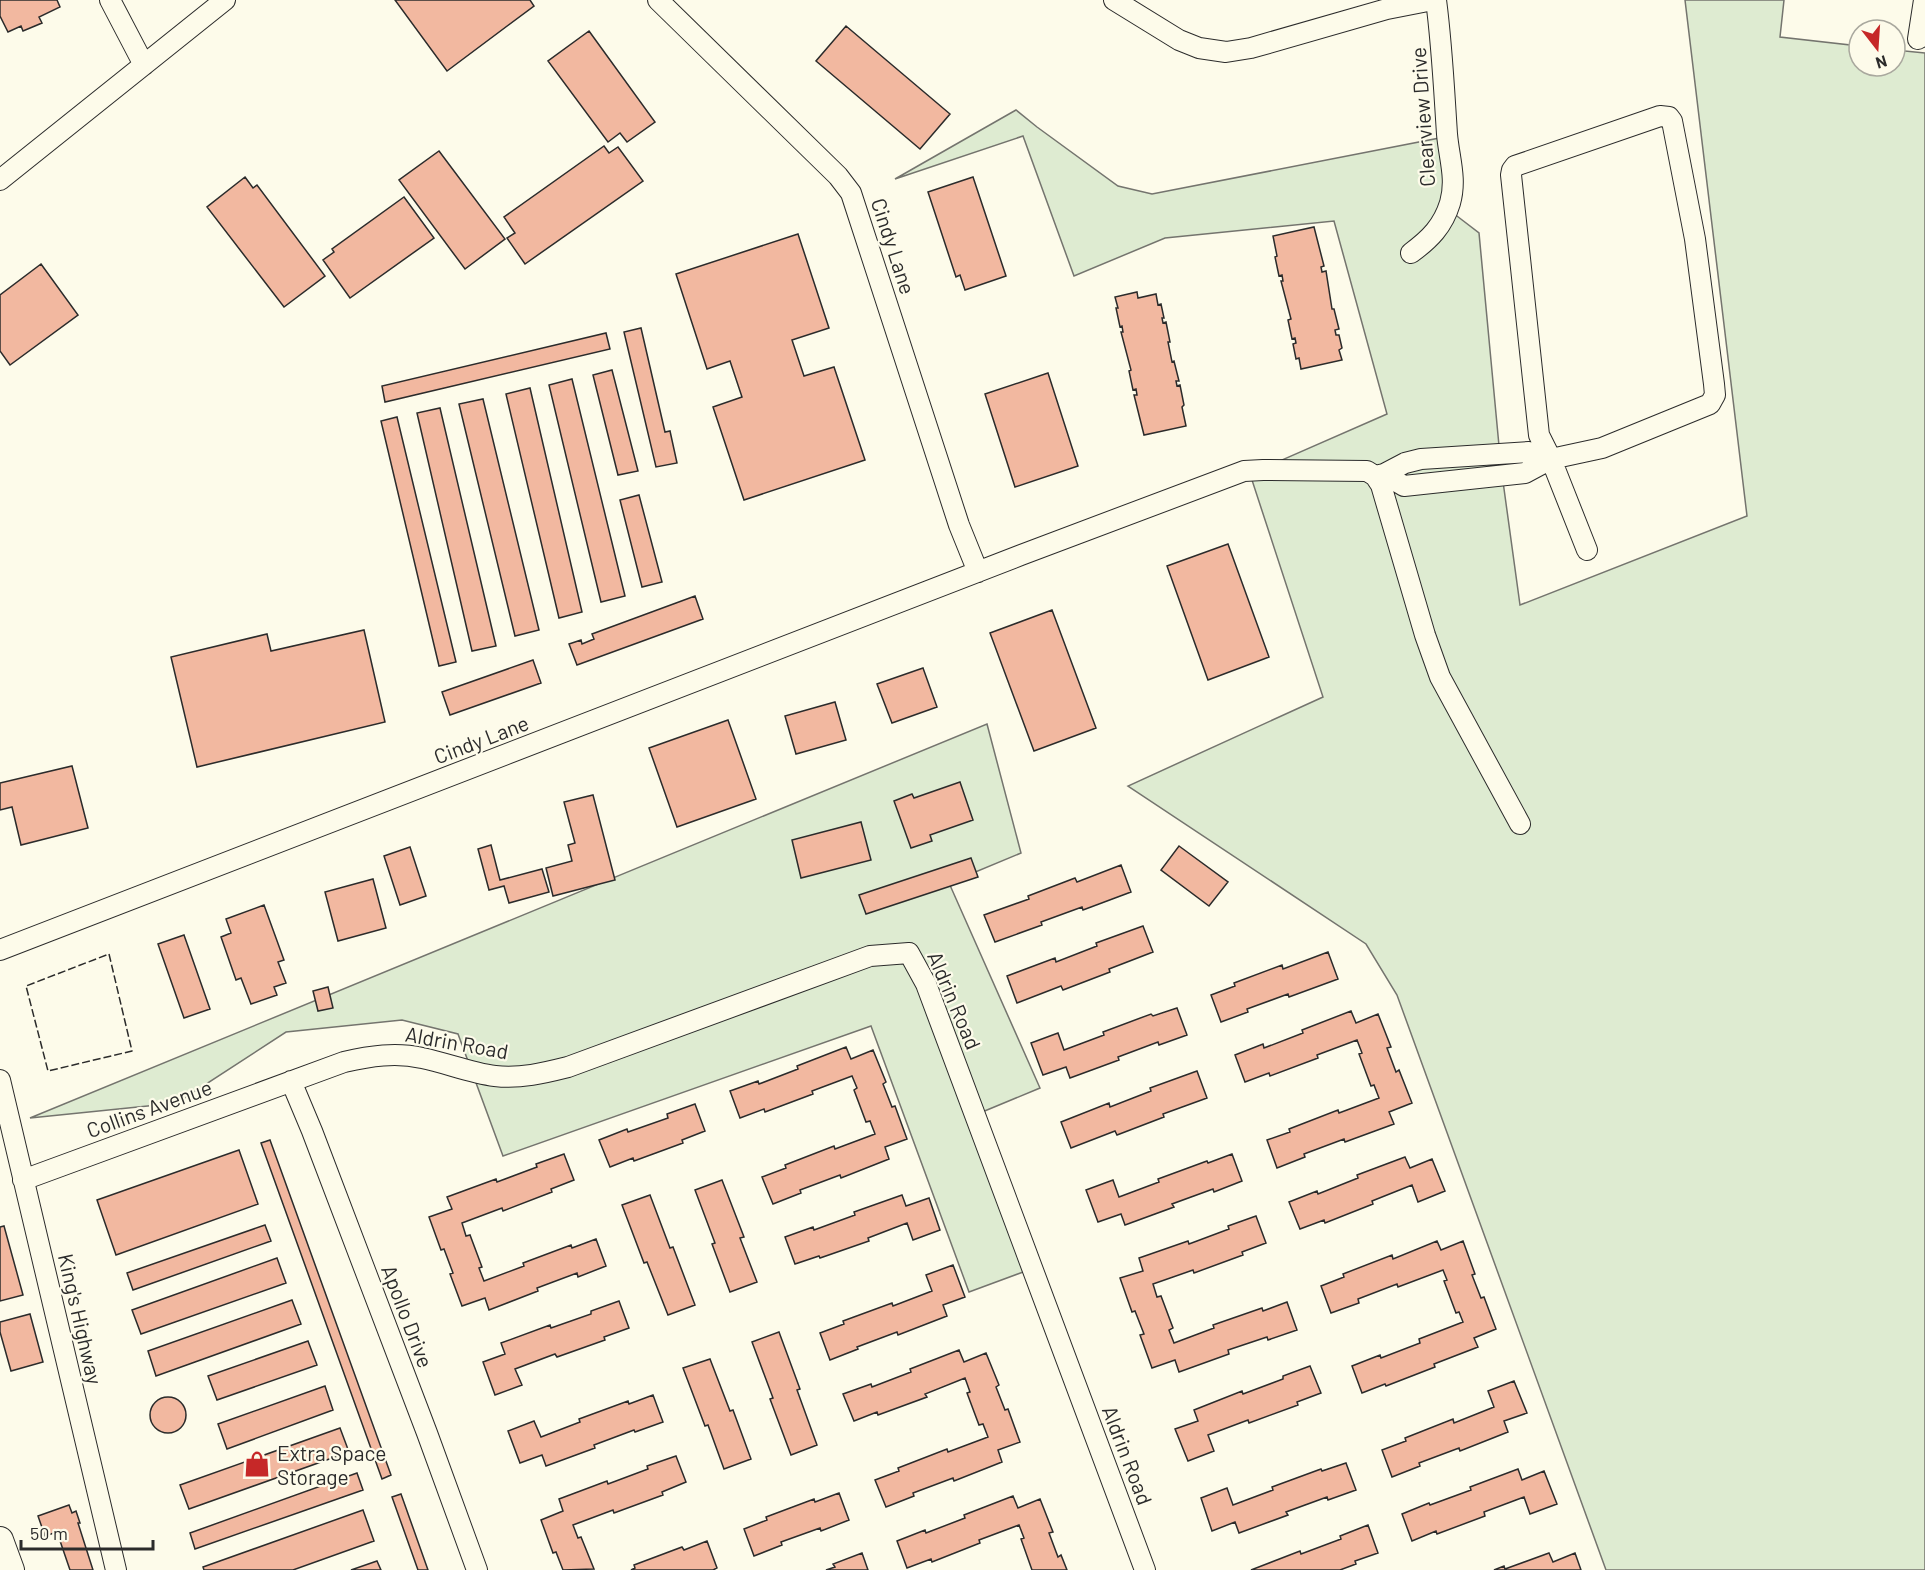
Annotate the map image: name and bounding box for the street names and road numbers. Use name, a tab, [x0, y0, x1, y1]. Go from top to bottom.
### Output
street label: Clearview Drive	[1405, 46, 1439, 188]
street label: Cindy Lane	[867, 195, 921, 297]
street label: Cindy Lane	[430, 709, 532, 769]
street label: Aldrin Road	[923, 947, 987, 1053]
street label: Aldrin Road	[404, 1021, 510, 1063]
street label: Collins Avenue	[83, 1074, 215, 1142]
street label: King's Highway	[54, 1251, 108, 1387]
street label: Apollo Drive	[377, 1261, 439, 1371]
street label: Aldrin Road	[1098, 1402, 1158, 1508]

